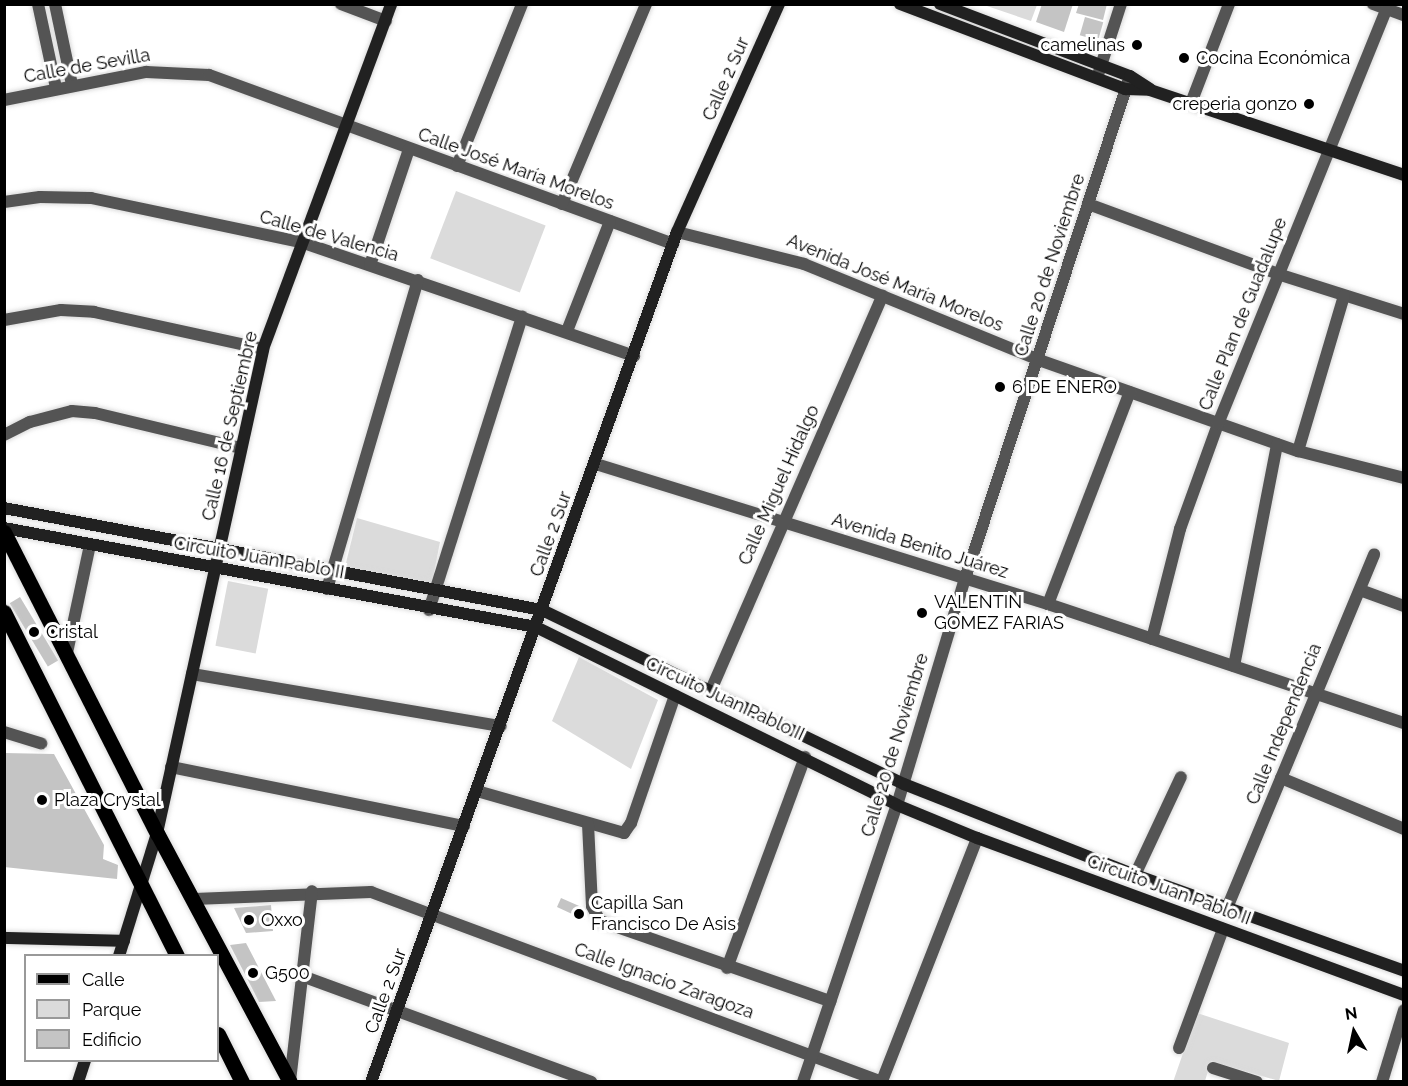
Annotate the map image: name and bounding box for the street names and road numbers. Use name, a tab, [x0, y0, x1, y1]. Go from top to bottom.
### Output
street label: Calle 2 Sur	[698, 34, 754, 124]
street label: Calle de Sevilla	[22, 44, 152, 88]
street label: Calle José María Morelos	[415, 123, 617, 215]
street label: Calle 20 de Noviembre	[1010, 171, 1090, 359]
street label: Calle de Valencia	[257, 206, 401, 266]
street label: Calle Plan de Guadalupe	[1194, 214, 1292, 414]
street label: Avenida José María Morelos	[783, 230, 1007, 336]
street label: Calle 16 de Septiembre	[198, 329, 262, 523]
street label: Calle Miguel Hidalgo	[734, 401, 824, 569]
street label: Calle 2 Sur	[526, 488, 576, 580]
street label: Avenida Benito Juárez	[829, 509, 1011, 583]
street label: Circuito Juan Pablo II	[172, 532, 346, 584]
street label: Calle Independencia	[1242, 640, 1326, 808]
street label: Calle 20 de Noviembre	[857, 651, 933, 839]
street label: Circuito Juan Pablo II	[642, 653, 808, 745]
street label: Circuito Juan Pablo II	[1084, 850, 1254, 930]
street label: Calle Ignacio Zaragoza	[571, 938, 757, 1024]
street label: Calle 2 Sur	[361, 945, 411, 1037]

